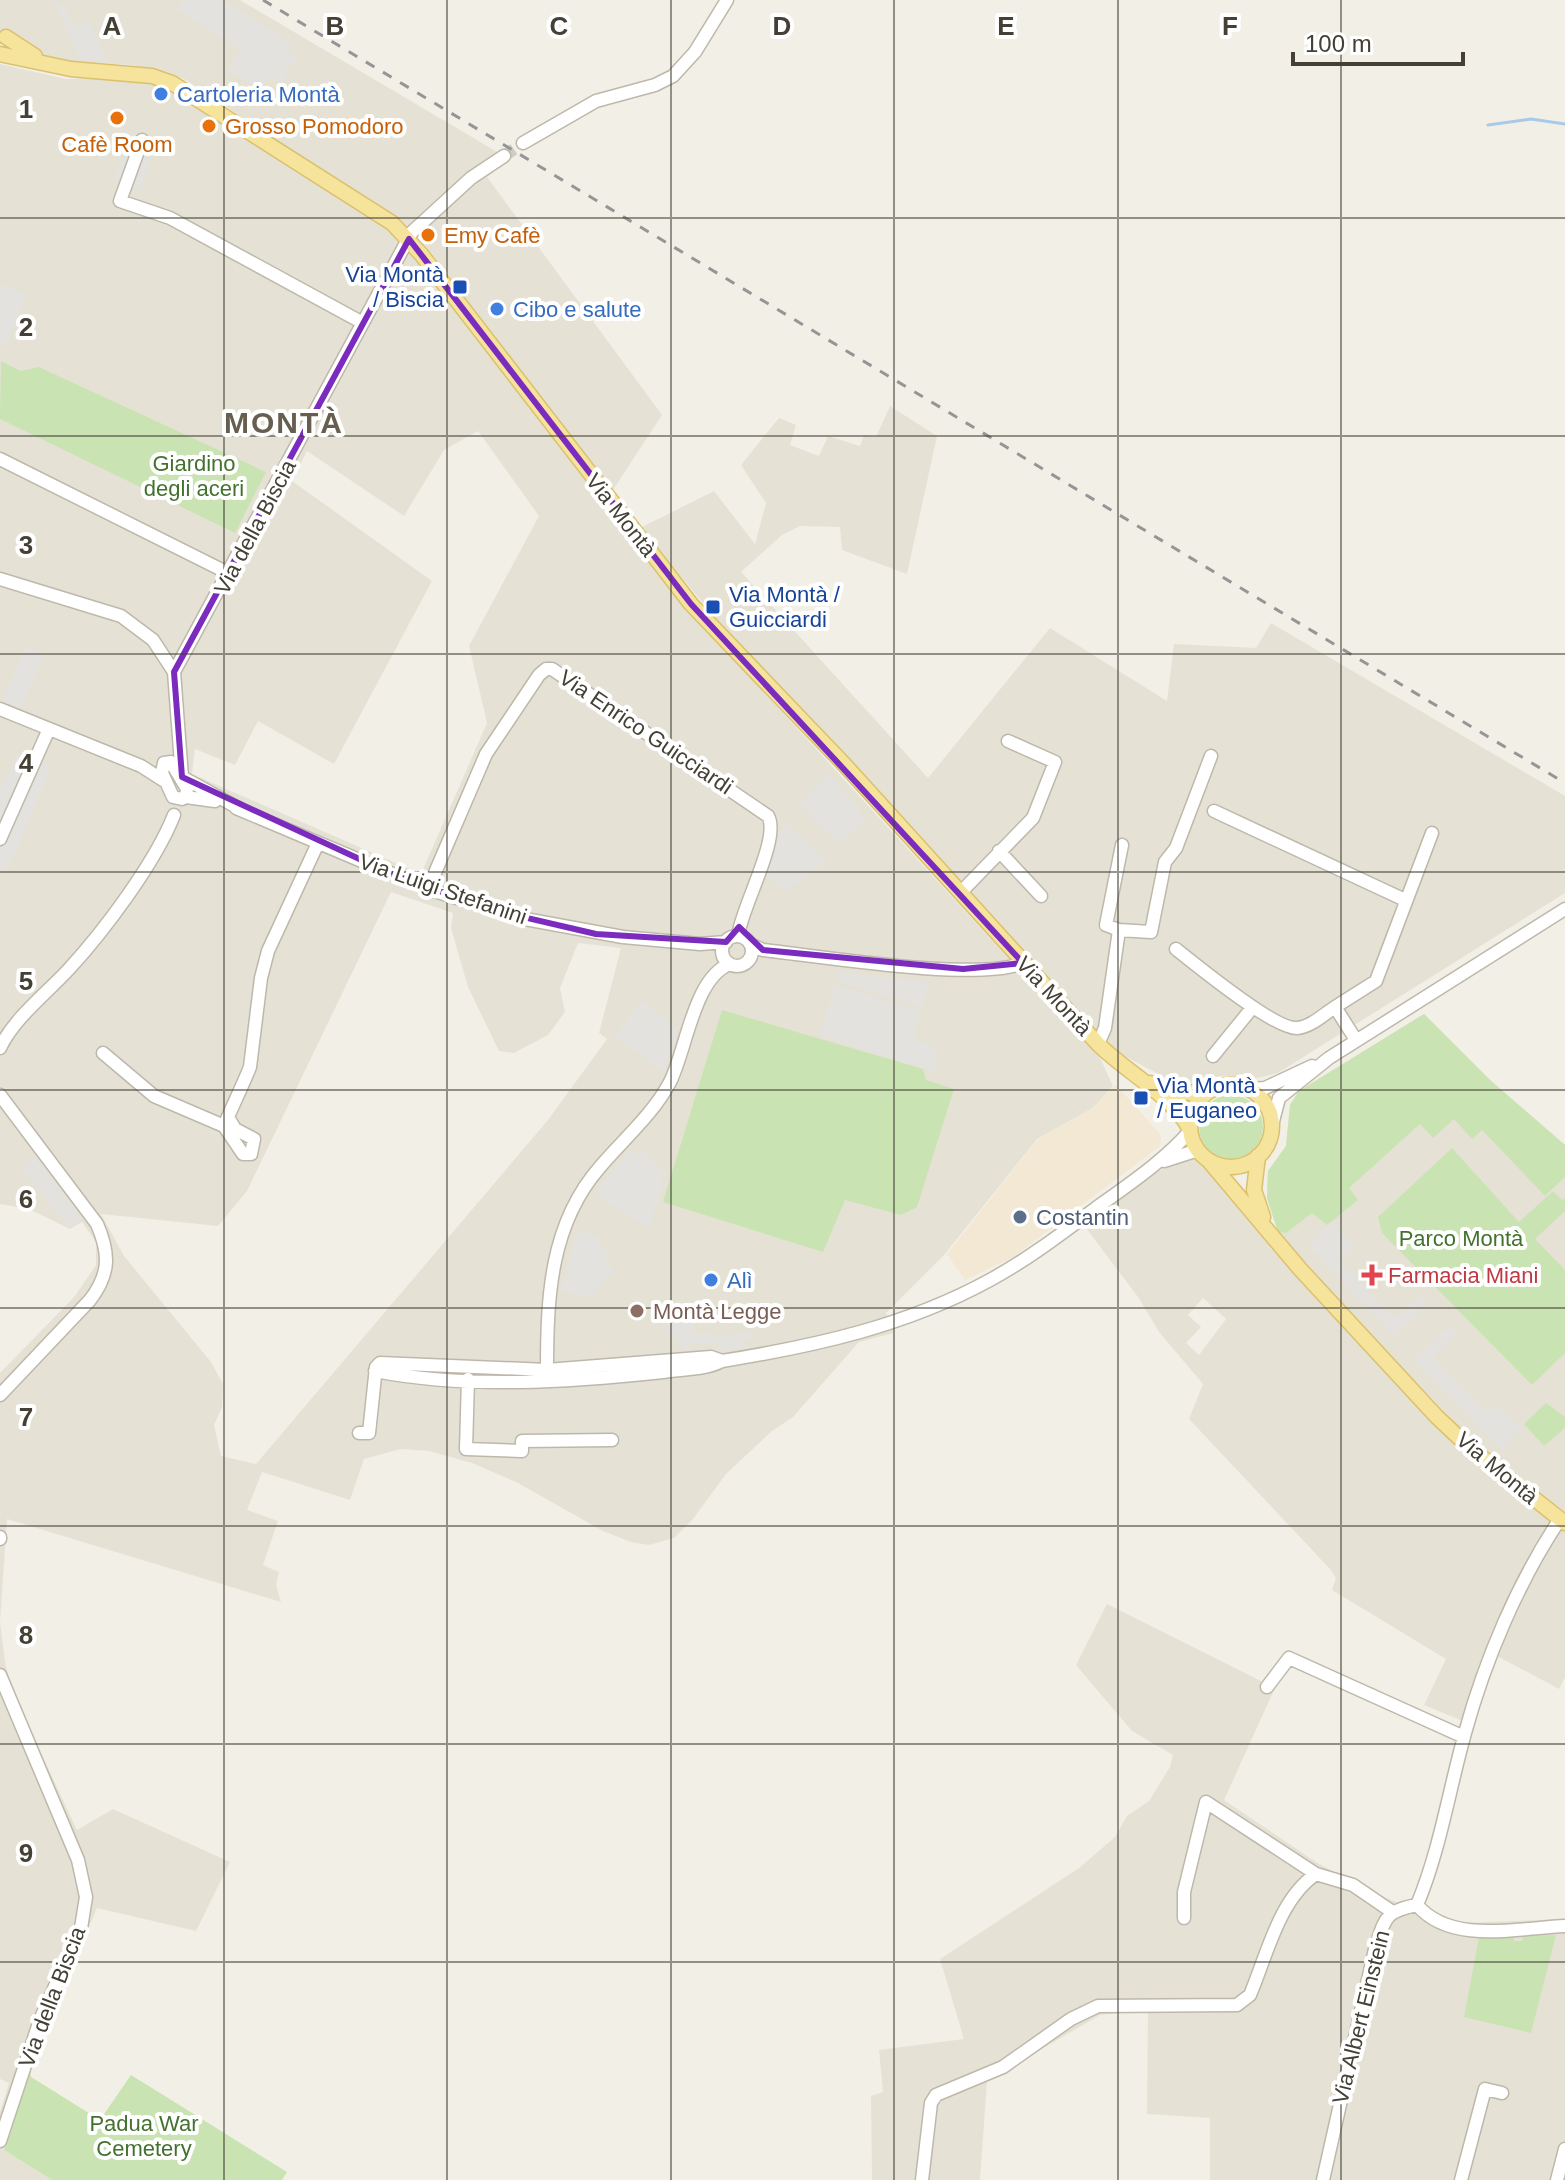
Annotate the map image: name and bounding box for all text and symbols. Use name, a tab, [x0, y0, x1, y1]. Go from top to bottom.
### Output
text: A	[103, 11, 122, 41]
text: B	[326, 11, 344, 41]
text: C	[550, 11, 569, 41]
text: D	[773, 11, 791, 41]
text: E	[997, 11, 1015, 41]
text: F	[1222, 11, 1238, 41]
scale bar	[1293, 16, 1463, 66]
text: 100 m	[1305, 30, 1372, 57]
place label: Cartoleria Montà	[177, 82, 340, 107]
marker: Cartoleria Montà	[152, 85, 170, 103]
text: 1	[19, 94, 33, 124]
marker: Cafè Room	[108, 109, 126, 127]
place label: Grosso Pomodoro	[225, 114, 404, 139]
marker: Grosso Pomodoro	[200, 117, 218, 135]
place label: Cafè Room	[61, 132, 173, 157]
place label: Emy Cafè	[444, 223, 541, 248]
marker: Emy Cafè	[419, 226, 437, 244]
place label: Via Montà / Biscia	[345, 262, 445, 312]
marker: Via Montà / Biscia	[451, 278, 469, 296]
place label: Cibo e salute	[513, 297, 641, 322]
marker: Cibo e salute	[488, 300, 506, 318]
text: 2	[19, 312, 33, 342]
district label: MONTÀ	[224, 406, 344, 439]
park label: Giardino degli aceri	[144, 451, 244, 501]
street label: Via della Biscia	[209, 455, 301, 599]
street label: Via Montà	[581, 468, 662, 562]
text: 3	[19, 530, 33, 560]
place label: Via Montà / Guicciardi	[729, 582, 841, 632]
marker: Via Montà / Guicciardi	[704, 598, 722, 616]
street label: Via Enrico Guicciardi	[555, 665, 737, 799]
text: 4	[19, 748, 34, 778]
street label: Via Luigi Stefanini	[356, 849, 530, 929]
street label: Via Montà	[1011, 951, 1097, 1041]
text: 5	[19, 966, 33, 996]
place label: Via Montà / Euganeo	[1157, 1073, 1257, 1123]
marker: Via Montà / Euganeo	[1132, 1089, 1150, 1107]
text: 6	[19, 1184, 33, 1214]
place label: Costantin	[1036, 1205, 1129, 1230]
marker: Costantin	[1011, 1208, 1029, 1226]
park label: Parco Montà	[1399, 1226, 1524, 1251]
place label: Farmacia Miani	[1388, 1263, 1538, 1288]
marker: Farmacia Miani	[1363, 1266, 1381, 1284]
place label: Alì	[727, 1268, 753, 1293]
marker: Alì	[702, 1271, 720, 1289]
place label: Montà Legge	[653, 1299, 781, 1324]
marker: Montà Legge	[628, 1302, 646, 1320]
text: 7	[19, 1402, 33, 1432]
street label: Via Montà	[1451, 1427, 1543, 1510]
text: 8	[19, 1620, 33, 1650]
text: 9	[19, 1838, 33, 1868]
street label: Via della Biscia	[14, 1922, 91, 2071]
street label: Via Albert Einstein	[1327, 1928, 1395, 2106]
park label: Padua War Cemetery	[89, 2111, 199, 2161]

